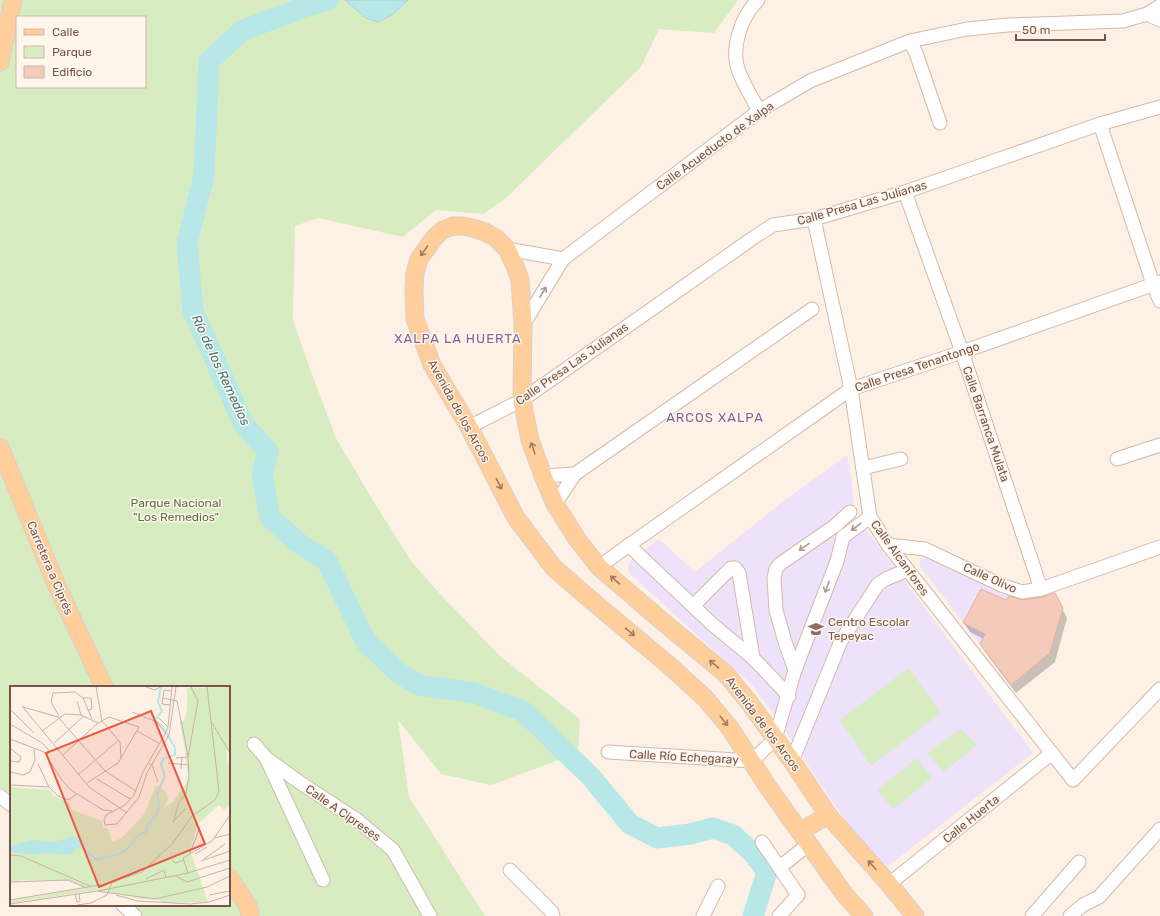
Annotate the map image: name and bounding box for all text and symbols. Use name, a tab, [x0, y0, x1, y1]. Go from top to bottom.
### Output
legend	[16, 16, 146, 88]
scale bar	[1016, 16, 1105, 42]
text: 50 m	[1022, 23, 1050, 37]
text: Calle	[52, 25, 79, 39]
text: Parque	[52, 45, 92, 59]
text: Edificio	[52, 65, 92, 79]
street label: Calle Acueducto de Xalpa	[654, 99, 776, 193]
street label: Calle Presa Las Julianas	[796, 178, 928, 228]
one-way arrow	[420, 245, 428, 256]
one-way arrow	[540, 286, 548, 298]
water label: Río de los Remedios	[189, 312, 253, 428]
street label: Calle Presa Las Julianas	[513, 320, 631, 408]
district label: XALPA LA HUERTA	[394, 331, 522, 346]
street label: Calle Presa Tenantongo	[853, 339, 981, 395]
street label: Avenida de los Arcos	[425, 357, 493, 465]
street label: Calle Barranca Mulata	[960, 364, 1012, 484]
district label: ARCOS XALPA	[666, 410, 764, 425]
one-way arrow	[529, 441, 536, 454]
one-way arrow	[495, 478, 503, 490]
park label: Parque Nacional "Los Remedios"	[131, 496, 222, 524]
street label: Calle Alcanfores	[868, 518, 932, 598]
street label: Carretera a Ciprés	[24, 519, 76, 617]
one-way arrow	[851, 522, 862, 531]
one-way arrow	[799, 543, 810, 551]
street label: Calle Olivo	[961, 560, 1019, 596]
one-way arrow	[609, 576, 620, 585]
one-way arrow	[823, 581, 831, 593]
place label: Centro Escolar Tepeyac	[828, 615, 910, 643]
school or university icon: Centro Escolar Tepeyac	[807, 620, 825, 638]
one-way arrow	[624, 628, 635, 637]
one-way arrow	[709, 660, 720, 668]
street label: Avenida de los Arcos	[723, 674, 803, 774]
inset map	[10, 686, 230, 906]
one-way arrow	[719, 716, 728, 727]
street label: Calle Río Echegaray	[629, 747, 740, 767]
street label: Calle A Cipreses	[303, 782, 383, 844]
street label: Calle Huerta	[940, 792, 1002, 846]
one-way arrow	[868, 860, 877, 870]

